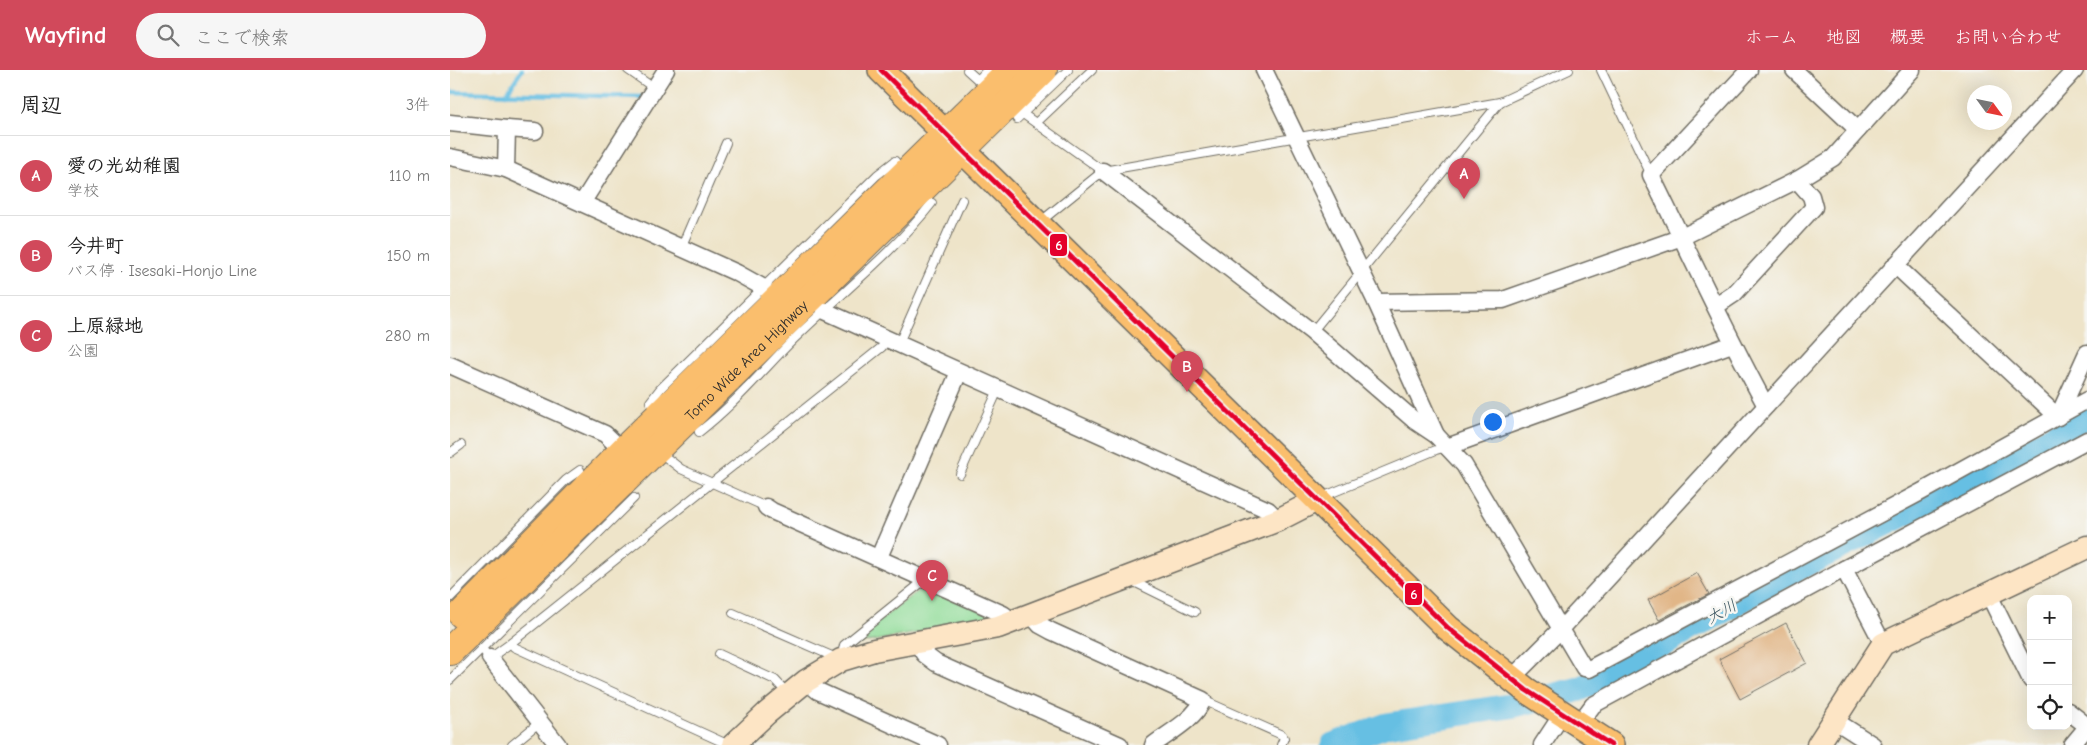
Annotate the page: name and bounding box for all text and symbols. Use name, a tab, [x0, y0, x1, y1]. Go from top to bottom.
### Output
search box	[136, 13, 486, 58]
text: Wayfind	[25, 21, 106, 49]
icon: search	[154, 21, 182, 49]
text: ここで検索	[194, 27, 289, 49]
text: ホーム	[1745, 27, 1798, 48]
text: 地図	[1826, 27, 1862, 48]
text: 概要	[1890, 27, 1926, 48]
text: お問い合わせ	[1954, 27, 2062, 48]
north arrow	[1967, 85, 2012, 130]
text: 周辺	[20, 93, 62, 117]
text: 3件	[406, 96, 430, 114]
text: 愛の光幼稚園	[67, 155, 181, 177]
pin: A	[1448, 158, 1480, 199]
text: A	[32, 167, 40, 185]
text: 110 m	[389, 167, 430, 185]
text: 学校	[67, 182, 99, 200]
line badge: 6	[1049, 233, 1068, 257]
text: 今井町	[67, 235, 124, 257]
text: 6	[1055, 237, 1063, 254]
text: B	[31, 247, 41, 265]
text: 150 m	[387, 247, 430, 265]
text: バス停 · Isesaki-Honjo Line	[67, 262, 257, 280]
street label: Tomo Wide Area Highway	[681, 296, 812, 425]
text: 上原緑地	[67, 315, 143, 337]
text: C	[31, 327, 41, 345]
text: 280 m	[385, 327, 430, 345]
text: 公園	[67, 342, 99, 360]
pin: B	[1171, 351, 1203, 392]
your location	[1480, 409, 1506, 435]
pin: C	[916, 560, 948, 601]
line badge: 6	[1404, 582, 1423, 606]
text: 6	[1410, 586, 1418, 603]
map controls	[2027, 595, 2072, 730]
button: +	[2027, 595, 2072, 640]
water label: 大川	[1703, 596, 1740, 628]
button: −	[2027, 640, 2072, 685]
button: locate	[2027, 685, 2072, 730]

